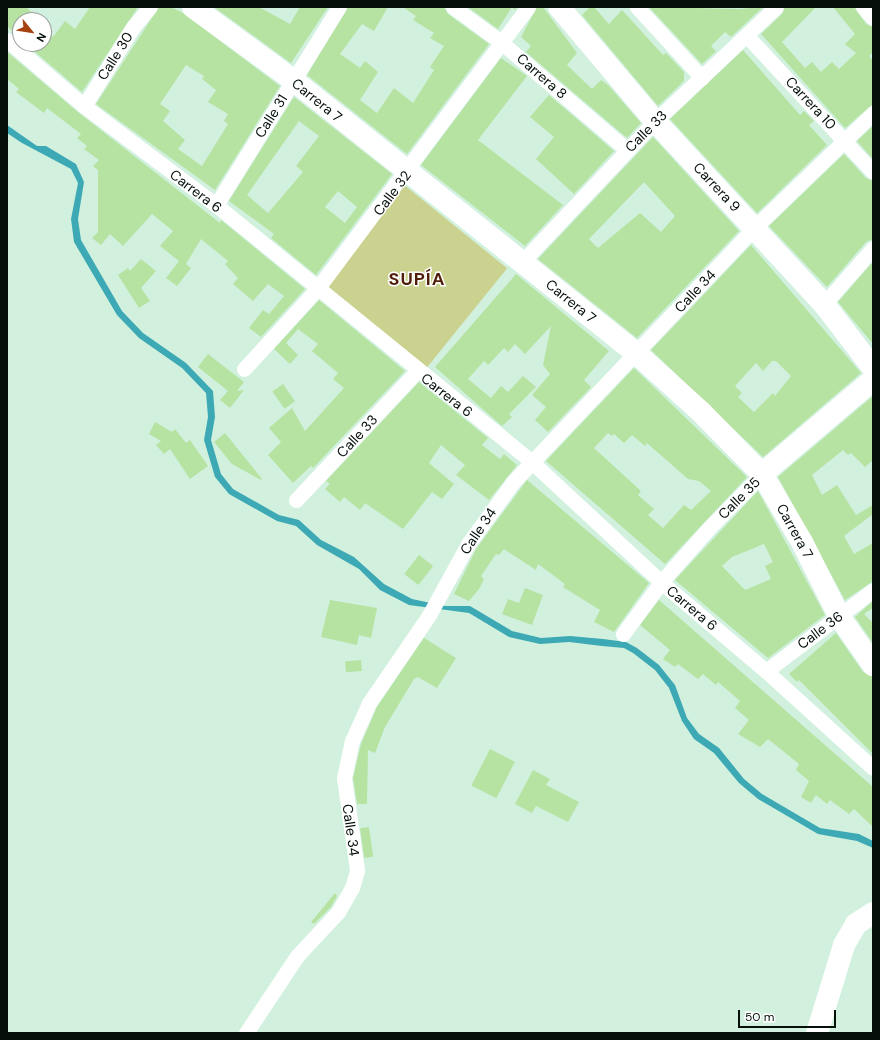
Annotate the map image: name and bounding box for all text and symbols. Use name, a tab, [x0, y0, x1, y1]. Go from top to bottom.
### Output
north arrow	[12, 12, 52, 52]
street label: Calle 30	[94, 29, 136, 83]
text: N	[33, 31, 50, 44]
street label: Carrera 8	[514, 50, 570, 102]
street label: Carrera 10	[782, 73, 840, 133]
street label: Carrera 7	[289, 75, 345, 125]
street label: Calle 31	[251, 91, 291, 141]
street label: Calle 33	[622, 107, 670, 155]
street label: Carrera 9	[690, 159, 744, 215]
street label: Carrera 6	[167, 166, 225, 216]
street label: Calle 32	[370, 167, 414, 219]
street label: Calle 34	[671, 266, 719, 316]
district label: SUPÍA	[389, 268, 445, 290]
street label: Carrera 7	[543, 276, 599, 326]
street label: Carrera 6	[418, 370, 476, 420]
street label: Calle 33	[333, 411, 381, 461]
street label: Calle 35	[715, 474, 763, 522]
street label: Carrera 7	[773, 501, 817, 561]
street label: Calle 34	[456, 505, 500, 557]
street label: Carrera 6	[663, 582, 721, 634]
street label: Calle 36	[794, 607, 846, 653]
street label: Calle 34	[339, 803, 363, 857]
scale bar	[740, 1002, 838, 1028]
text: 50 m	[745, 1009, 774, 1025]

